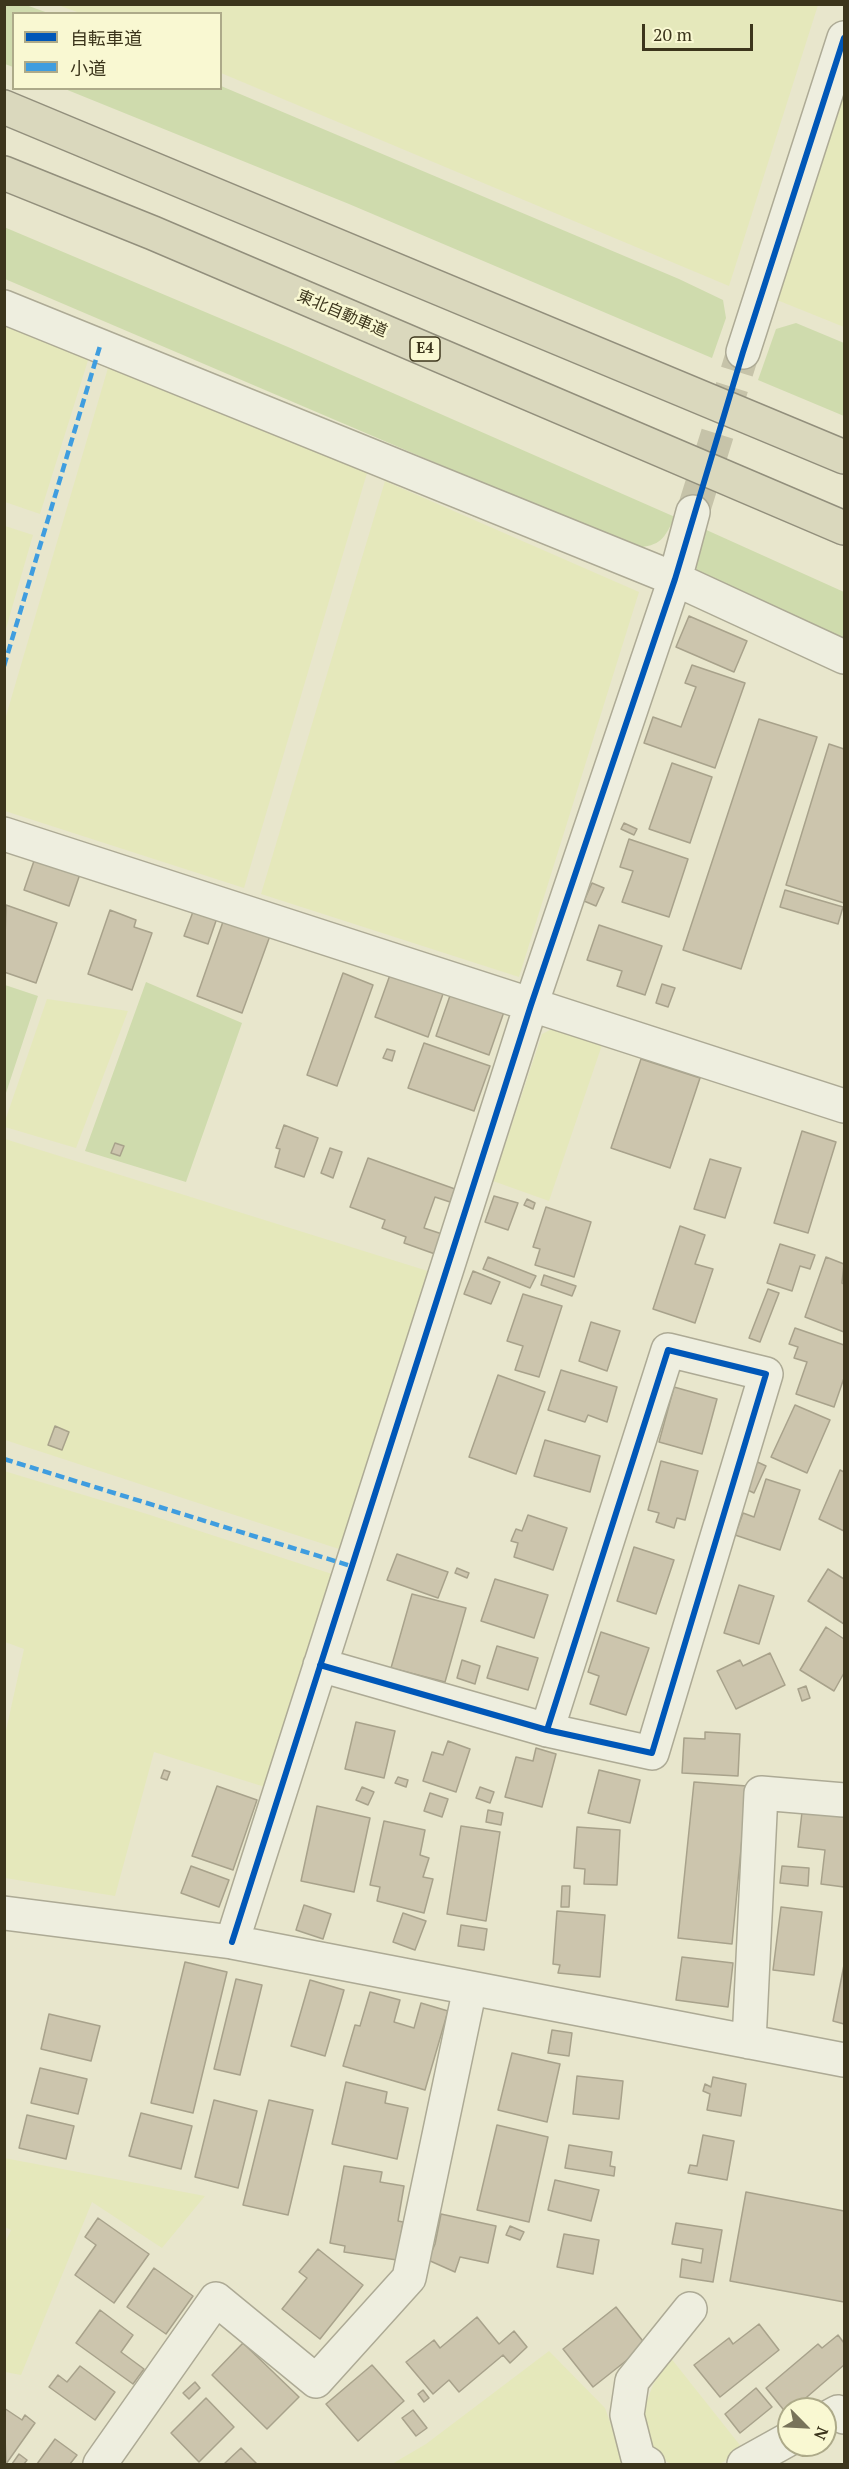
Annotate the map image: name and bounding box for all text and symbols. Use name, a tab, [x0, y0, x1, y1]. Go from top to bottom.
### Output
legend	[12, 12, 222, 90]
scale bar	[645, 12, 756, 50]
text: 20 m	[653, 22, 692, 46]
text: 自転車道	[70, 26, 142, 50]
text: 小道	[70, 56, 106, 80]
street label: 東北自動車道	[294, 286, 390, 342]
road number: E4	[410, 337, 440, 361]
north arrow	[777, 2397, 837, 2457]
text: N	[809, 2423, 834, 2444]

